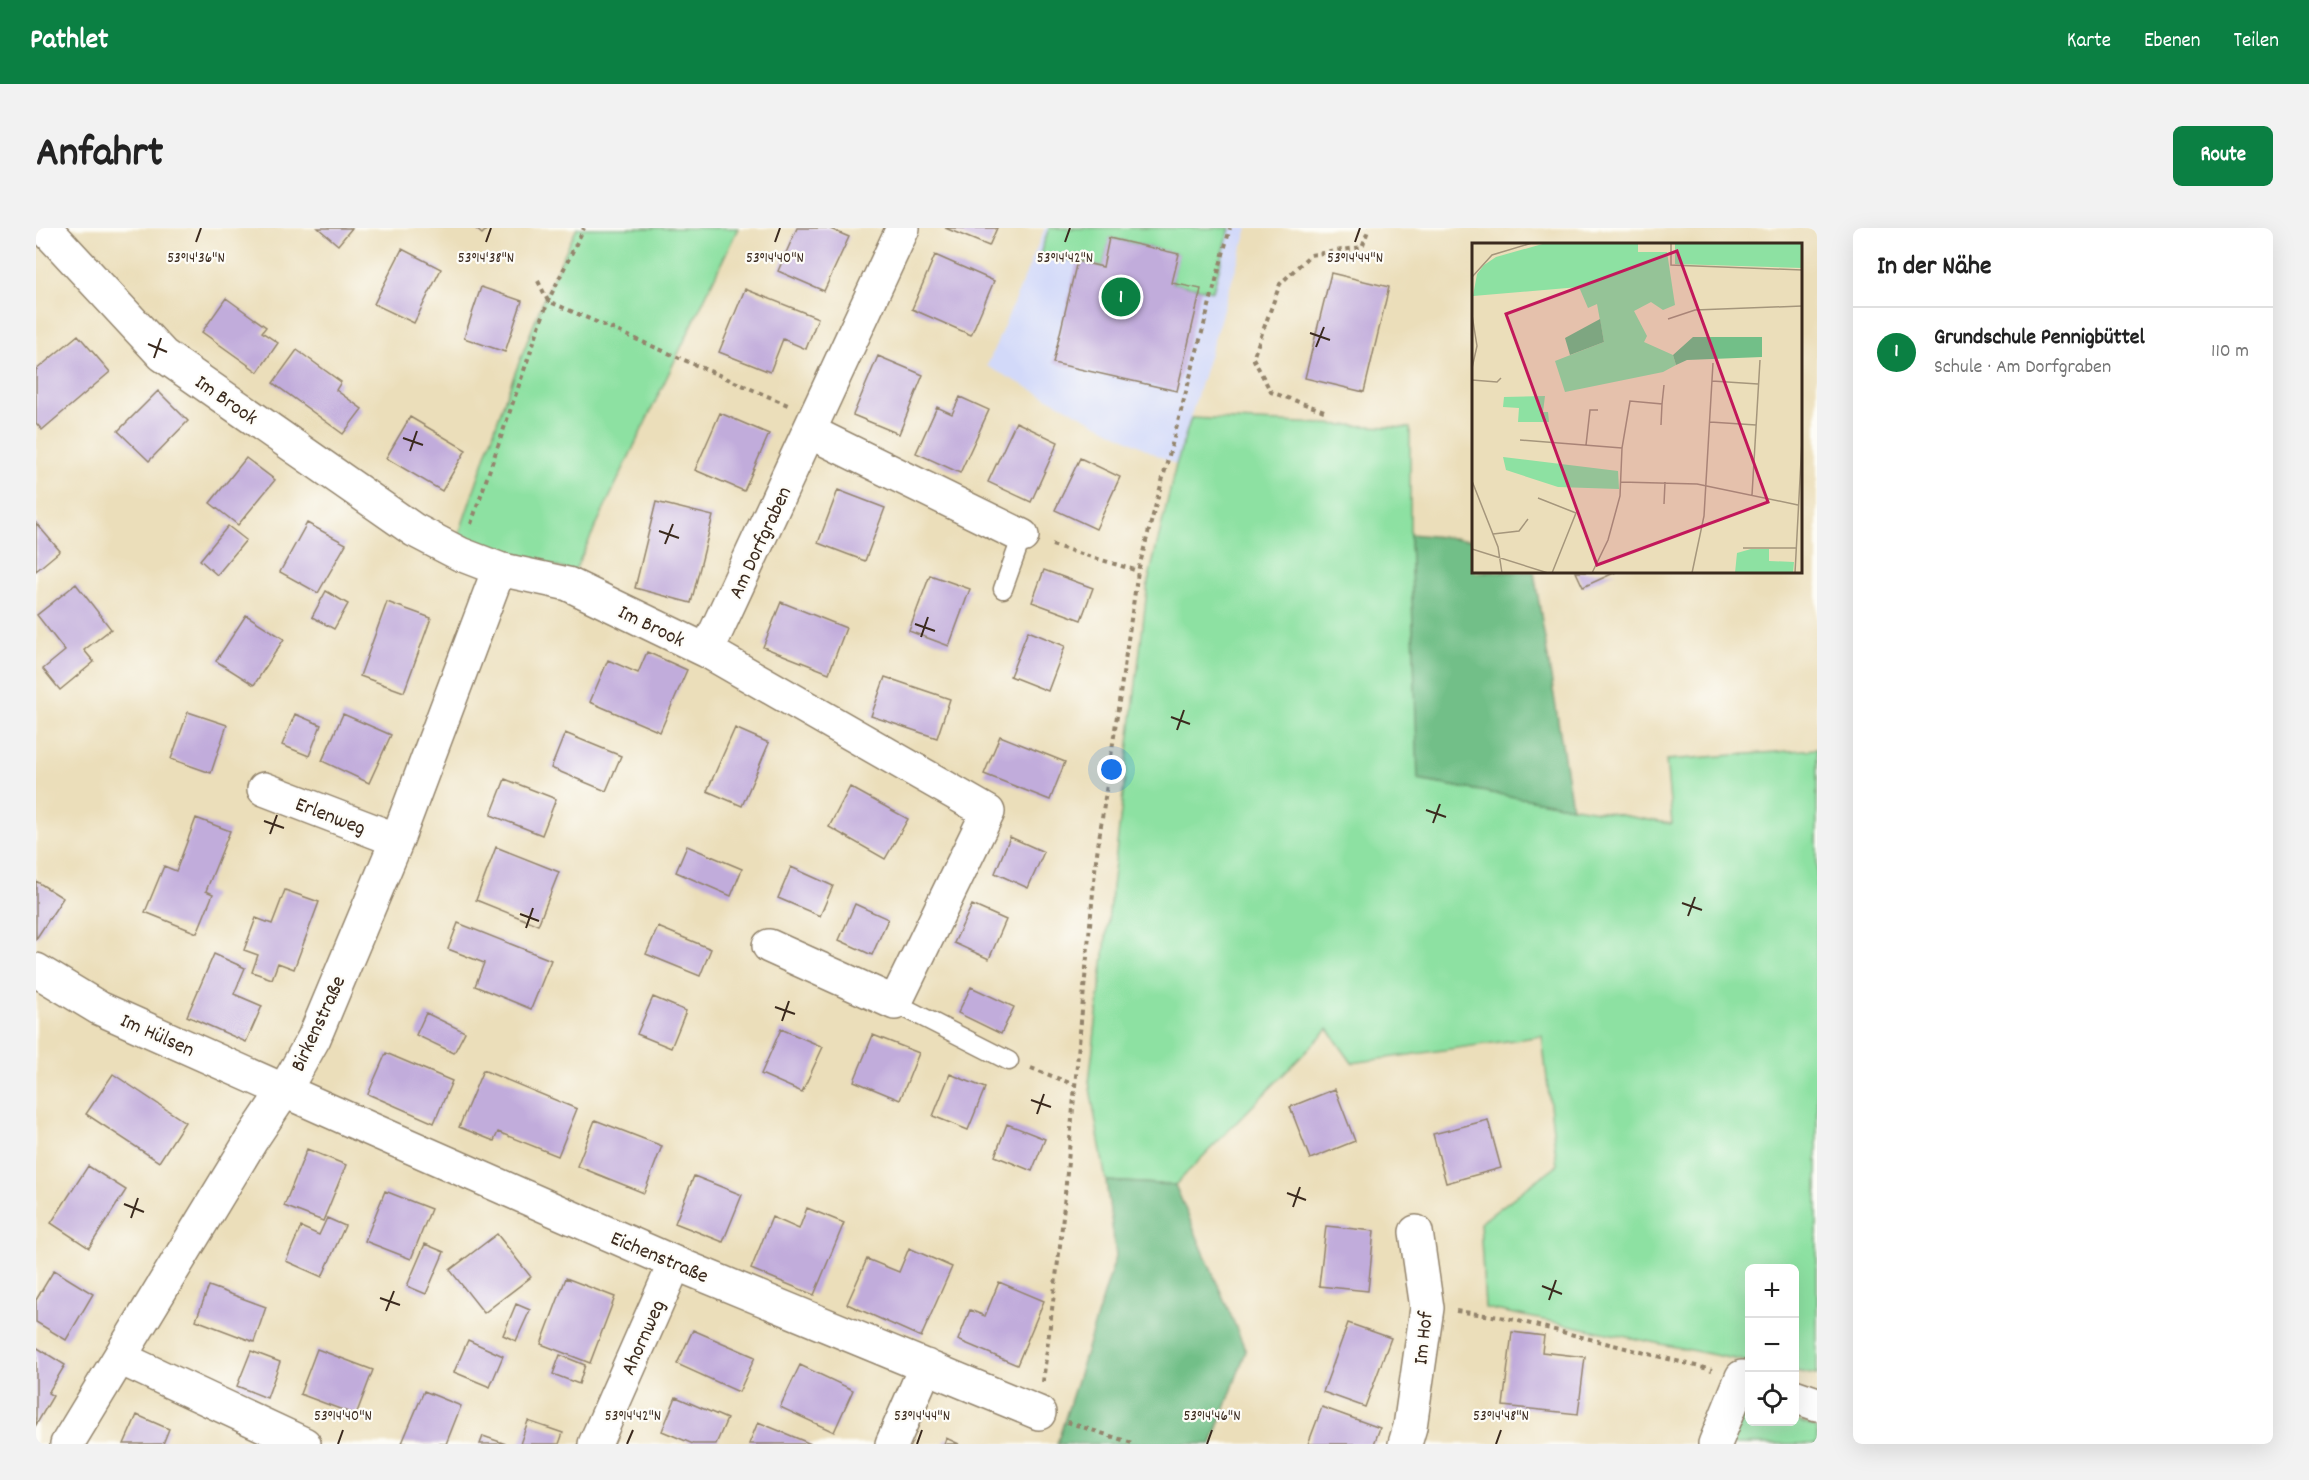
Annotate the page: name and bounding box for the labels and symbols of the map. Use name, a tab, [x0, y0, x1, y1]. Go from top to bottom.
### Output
inset map	[1472, 243, 1802, 573]
text: 53°14'36"N	[167, 248, 225, 270]
text: 53°14'38"N	[458, 248, 514, 270]
text: 53°14'40"N	[746, 248, 804, 270]
text: 53°14'42"N	[1037, 248, 1093, 270]
text: 53°14'44"N	[1327, 248, 1383, 270]
pin: 1	[1102, 274, 1140, 320]
street label: Im Brook	[188, 369, 263, 434]
street label: Am Dorfgraben	[723, 482, 801, 604]
street label: Im Brook	[612, 599, 689, 657]
your location	[1097, 755, 1126, 784]
street label: Erlenweg	[290, 791, 369, 845]
street label: Birkenstraße	[284, 971, 355, 1077]
street label: Im Hülsen	[115, 1007, 199, 1066]
street label: Eichenstraße	[605, 1225, 712, 1293]
street label: Ahornweg	[615, 1296, 675, 1381]
street label: Im Hof	[1407, 1310, 1443, 1366]
text: 53°14'40"N	[314, 1406, 372, 1428]
text: 53°14'42"N	[605, 1406, 661, 1428]
text: 53°14'44"N	[894, 1406, 950, 1428]
text: 53°14'46"N	[1183, 1406, 1241, 1428]
text: 53°14'48"N	[1473, 1406, 1529, 1428]

